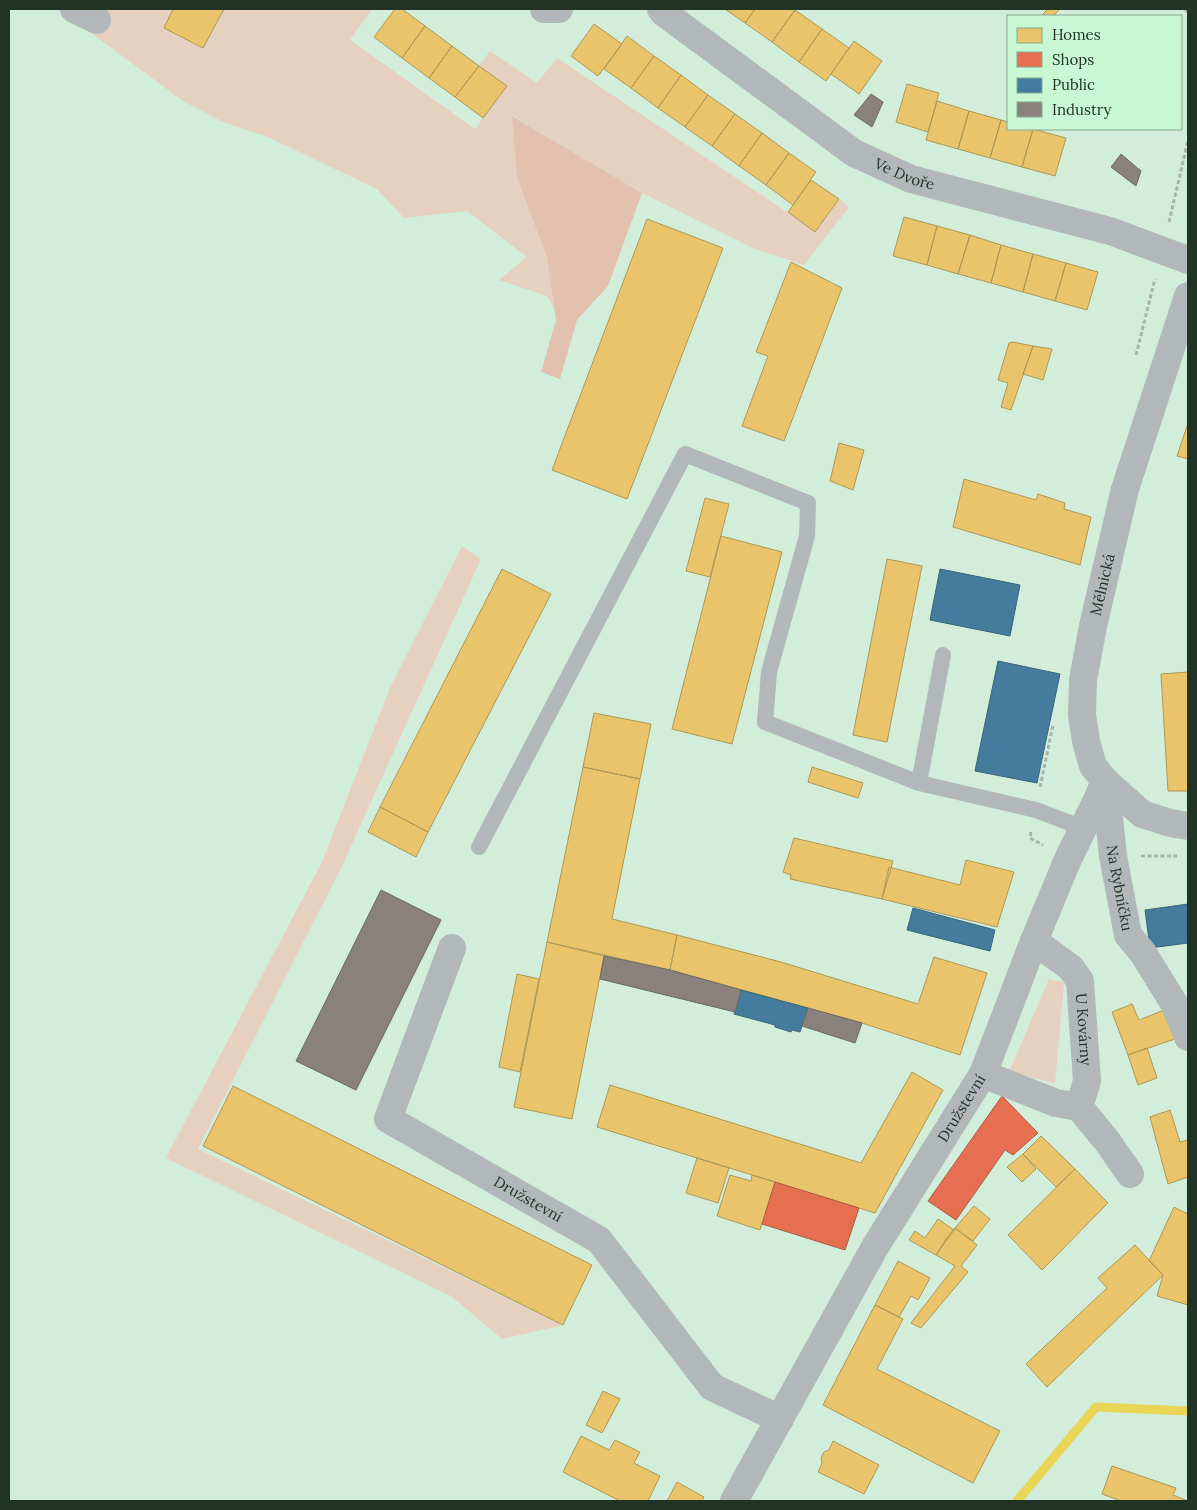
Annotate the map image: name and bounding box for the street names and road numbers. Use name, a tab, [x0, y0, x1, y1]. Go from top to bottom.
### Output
street label: Ve Dvoře	[871, 153, 937, 194]
street label: Mělnická	[1086, 551, 1119, 617]
street label: Na Rybníčku	[1103, 844, 1137, 933]
street label: U Kovárny	[1072, 992, 1096, 1066]
street label: Družstevní	[933, 1071, 989, 1145]
street label: Družstevní	[491, 1172, 566, 1226]

